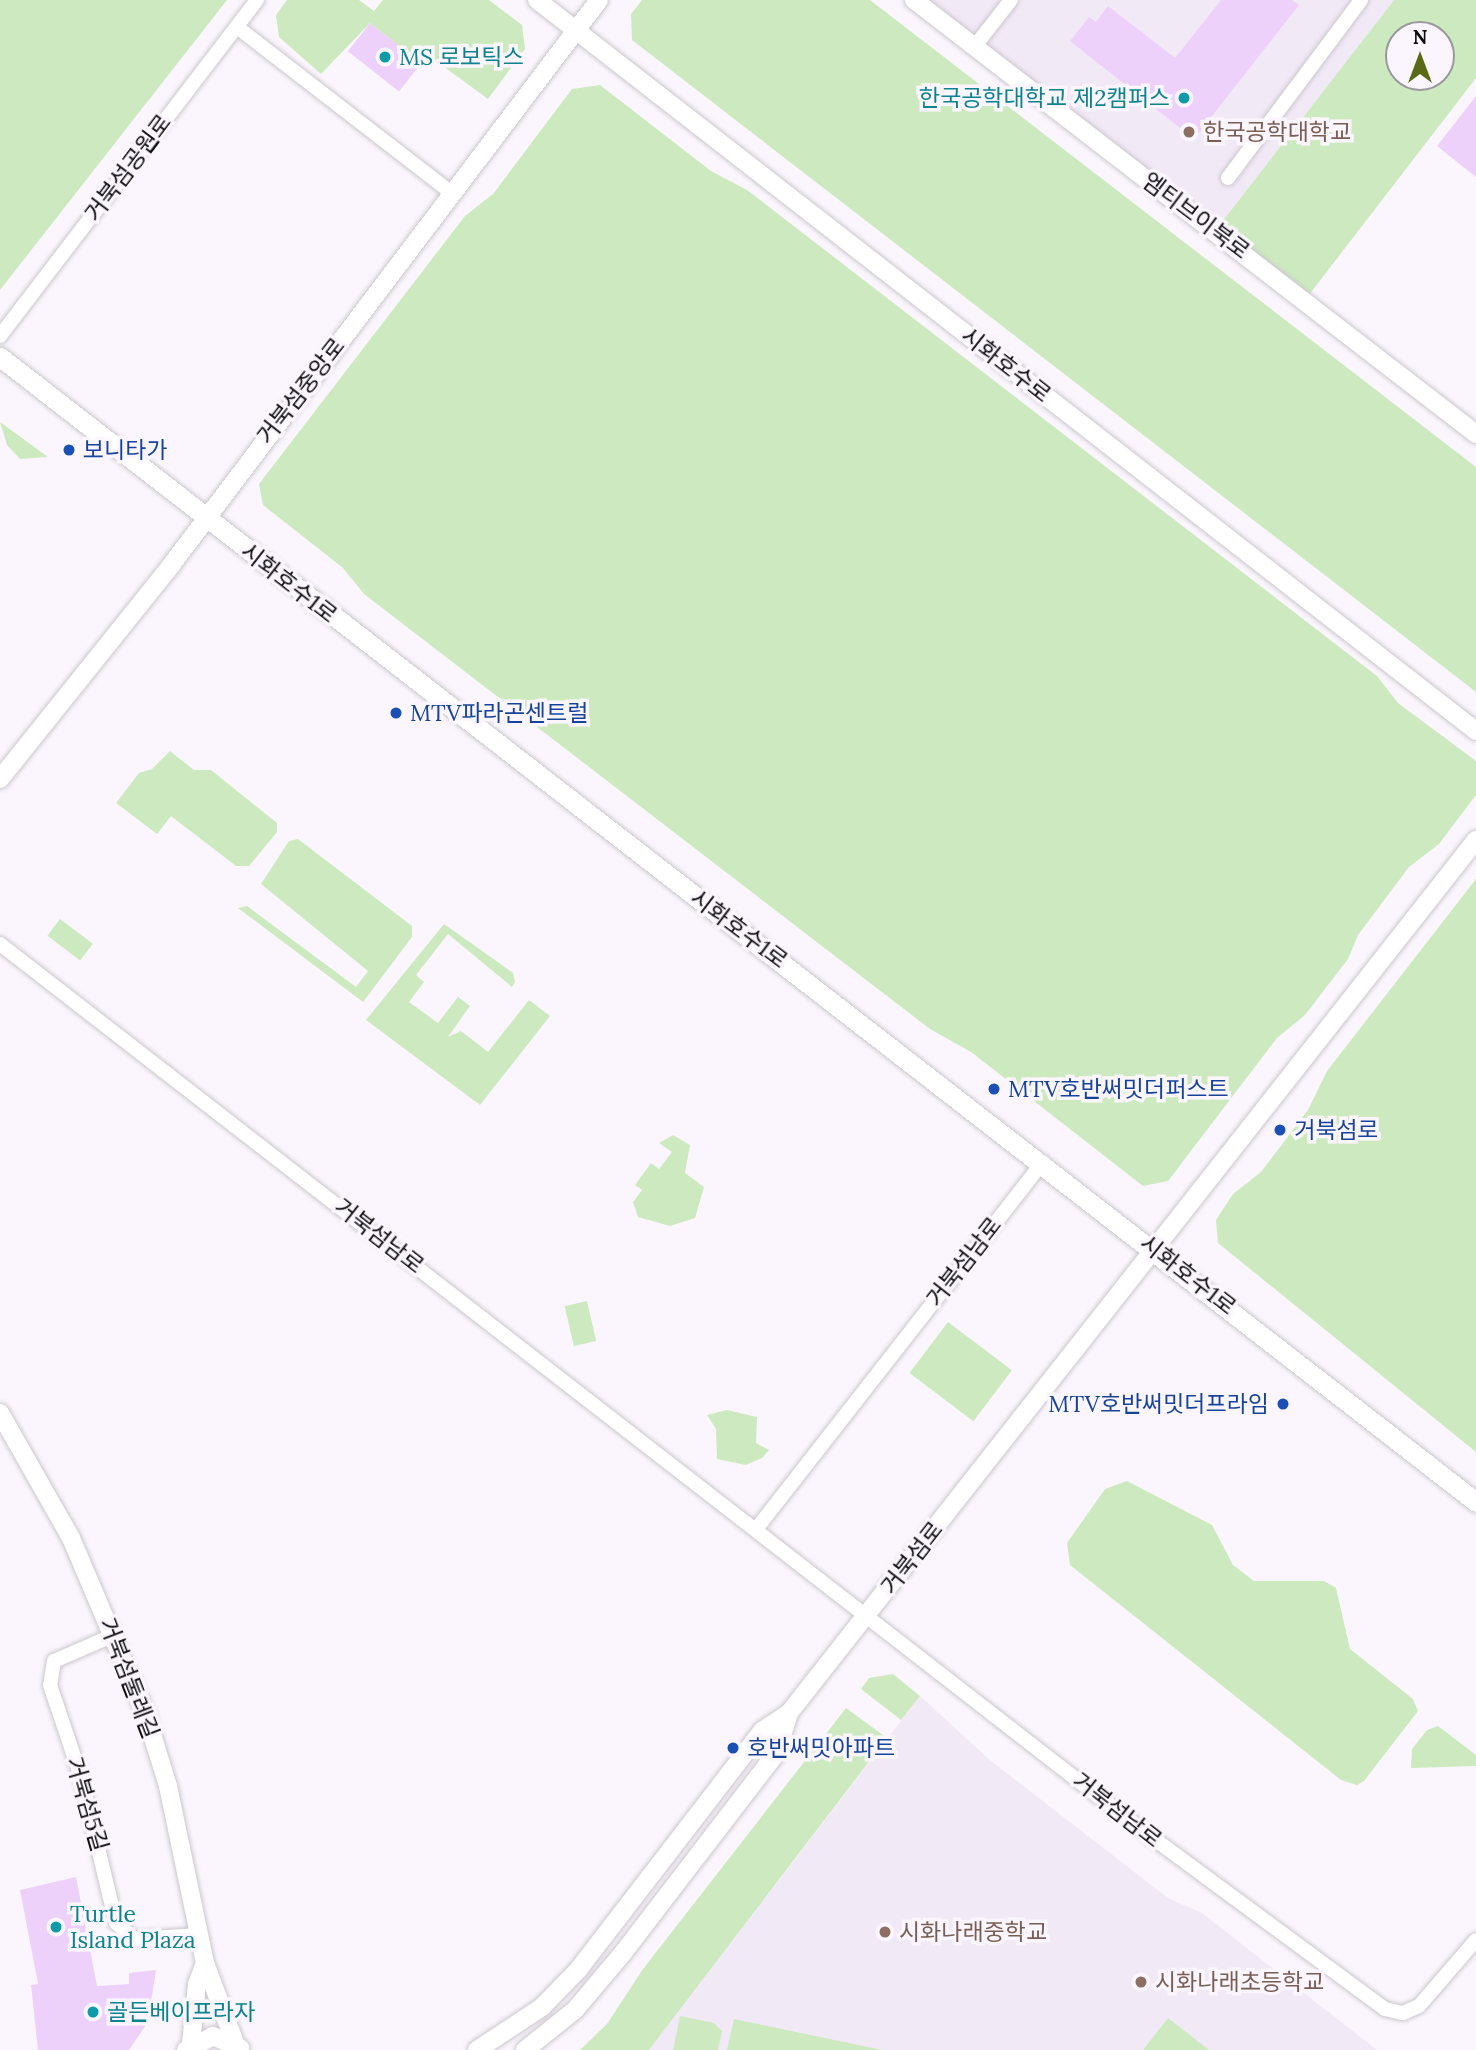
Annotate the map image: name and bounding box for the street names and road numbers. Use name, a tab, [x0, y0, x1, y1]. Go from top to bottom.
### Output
street label: 거북섬공원로	[79, 109, 177, 227]
street label: 엠티브이북로	[1137, 167, 1255, 265]
street label: 시화호수로	[956, 322, 1056, 408]
street label: 거북섬중앙로	[251, 332, 351, 450]
street label: 시화호수1로	[236, 537, 342, 629]
street label: 시화호수1로	[685, 884, 793, 974]
street label: 거북섬남로	[329, 1193, 429, 1279]
street label: 거북섬남로	[921, 1212, 1007, 1312]
street label: 시화호수1로	[1135, 1229, 1241, 1321]
street label: 거북섬로	[875, 1516, 949, 1600]
street label: 거북섬둘레길	[93, 1614, 165, 1742]
street label: 거북섬5길	[60, 1753, 114, 1855]
street label: 거북섬남로	[1067, 1767, 1167, 1853]

